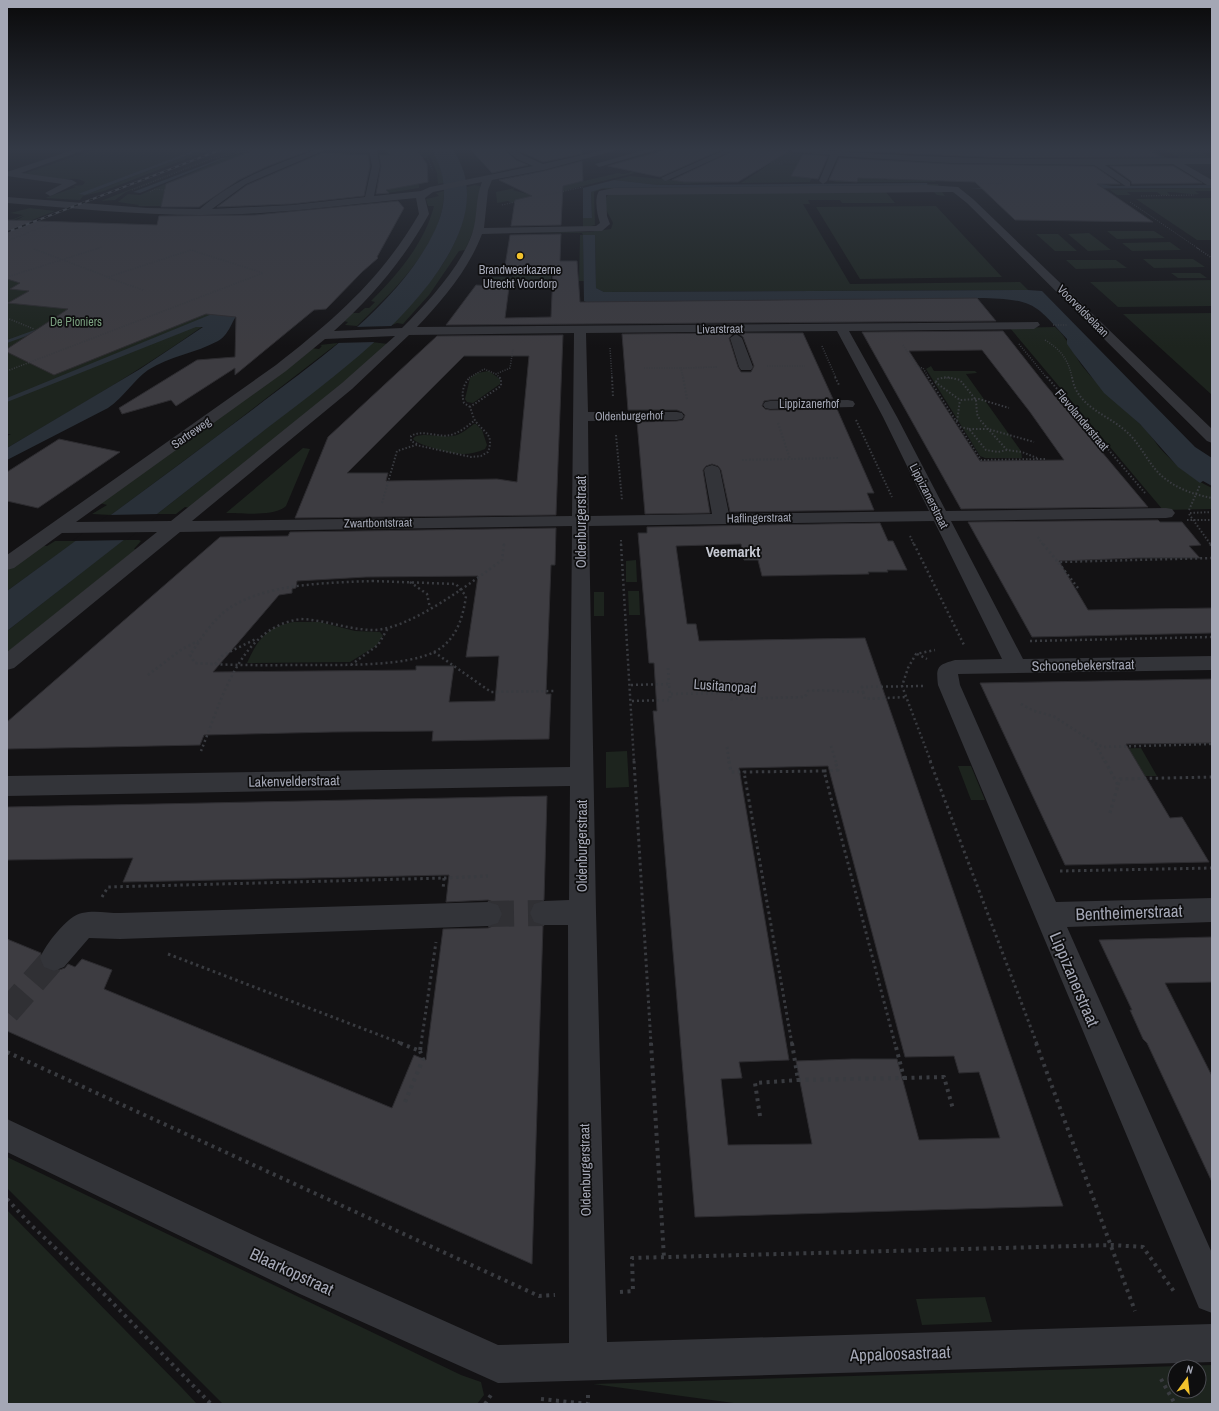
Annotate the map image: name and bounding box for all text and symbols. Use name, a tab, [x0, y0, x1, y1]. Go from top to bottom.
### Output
marker: Brandweerkazerne Utrecht Voordorp	[515, 251, 525, 261]
place label: Brandweerkazerne Utrecht Voordorp	[479, 262, 561, 292]
street label: Voorveldselaan	[1054, 282, 1112, 340]
park label: De Pioniers	[50, 314, 102, 330]
street label: Livarstraat	[697, 321, 744, 337]
street label: Flevolanderstraat	[1051, 386, 1113, 454]
street label: Lippizanerhof	[779, 396, 839, 412]
street label: Oldenburgerhof	[595, 407, 664, 425]
street label: Sartreweg	[168, 413, 214, 452]
street label: Lippizanerstraat	[906, 461, 952, 532]
street label: Oldenburgerstraat	[572, 476, 590, 568]
street label: Haflingerstraat	[727, 509, 792, 527]
street label: Zwartbontstraat	[344, 514, 413, 532]
district label: Veemarkt	[706, 541, 760, 562]
street label: Schoonebekerstraat	[1031, 655, 1135, 675]
street label: Lusitanopad	[693, 675, 757, 697]
street label: Lakenvelderstraat	[248, 771, 340, 791]
street label: Oldenburgerstraat	[573, 800, 591, 892]
street label: Bentheimerstraat	[1075, 899, 1183, 925]
street label: Lippizanerstraat	[1045, 928, 1105, 1030]
street label: Oldenburgerstraat	[575, 1124, 595, 1216]
street label: Blaarkopstraat	[246, 1242, 338, 1300]
street label: Appaloosastraat	[848, 1340, 951, 1366]
north arrow	[1167, 1359, 1207, 1399]
text: N	[1185, 1362, 1195, 1377]

